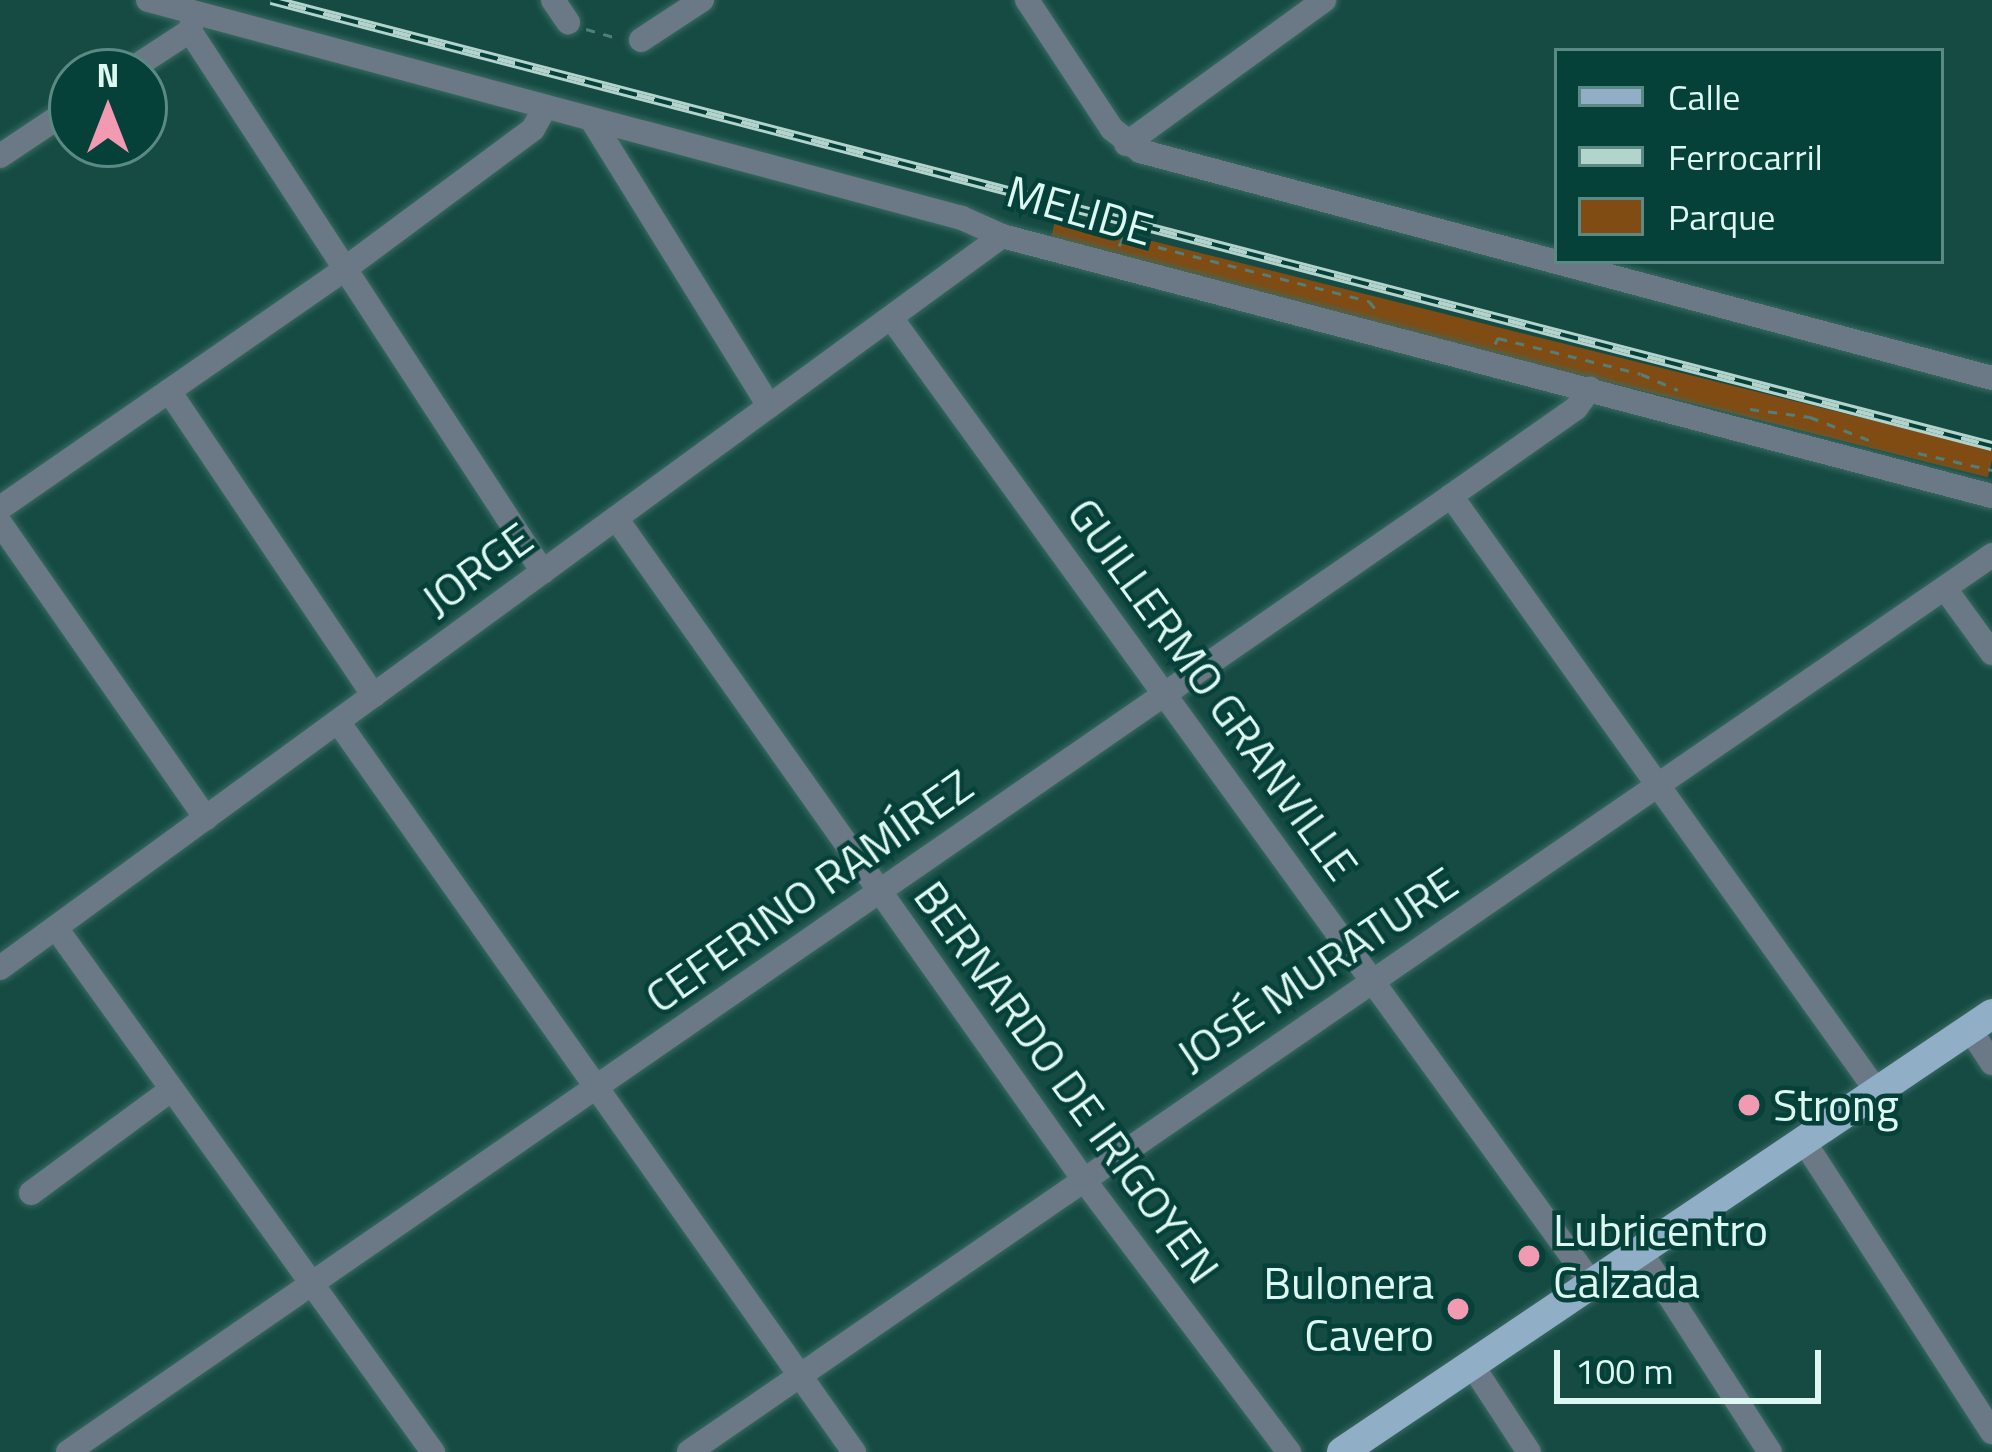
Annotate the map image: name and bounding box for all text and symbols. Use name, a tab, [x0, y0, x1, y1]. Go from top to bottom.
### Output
north arrow	[48, 48, 168, 168]
legend	[1554, 48, 1944, 264]
text: N	[97, 50, 119, 100]
text: Calle	[1668, 69, 1740, 124]
text: Ferrocarril	[1668, 129, 1823, 184]
street label: MELIDE	[1001, 163, 1159, 257]
text: Parque	[1668, 189, 1775, 244]
street label: GUILLERMO GRANVILLE	[1056, 488, 1370, 890]
street label: JORGE	[411, 511, 543, 627]
street label: CEFERINO RAMÍREZ	[635, 758, 983, 1024]
street label: JOSÉ MURATURE	[1167, 855, 1467, 1083]
street label: BERNARDO DE IRIGOYEN	[903, 871, 1231, 1293]
place label: Strong	[1773, 1078, 1899, 1132]
marker: Strong	[1736, 1092, 1762, 1118]
place label: Lubricentro Calzada	[1553, 1203, 1768, 1309]
marker: Lubricentro Calzada	[1516, 1243, 1542, 1269]
place label: Bulonera Cavero	[1263, 1256, 1434, 1362]
marker: Bulonera Cavero	[1445, 1296, 1471, 1322]
scale bar	[1560, 1326, 1827, 1400]
text: 100 m	[1575, 1343, 1674, 1398]

